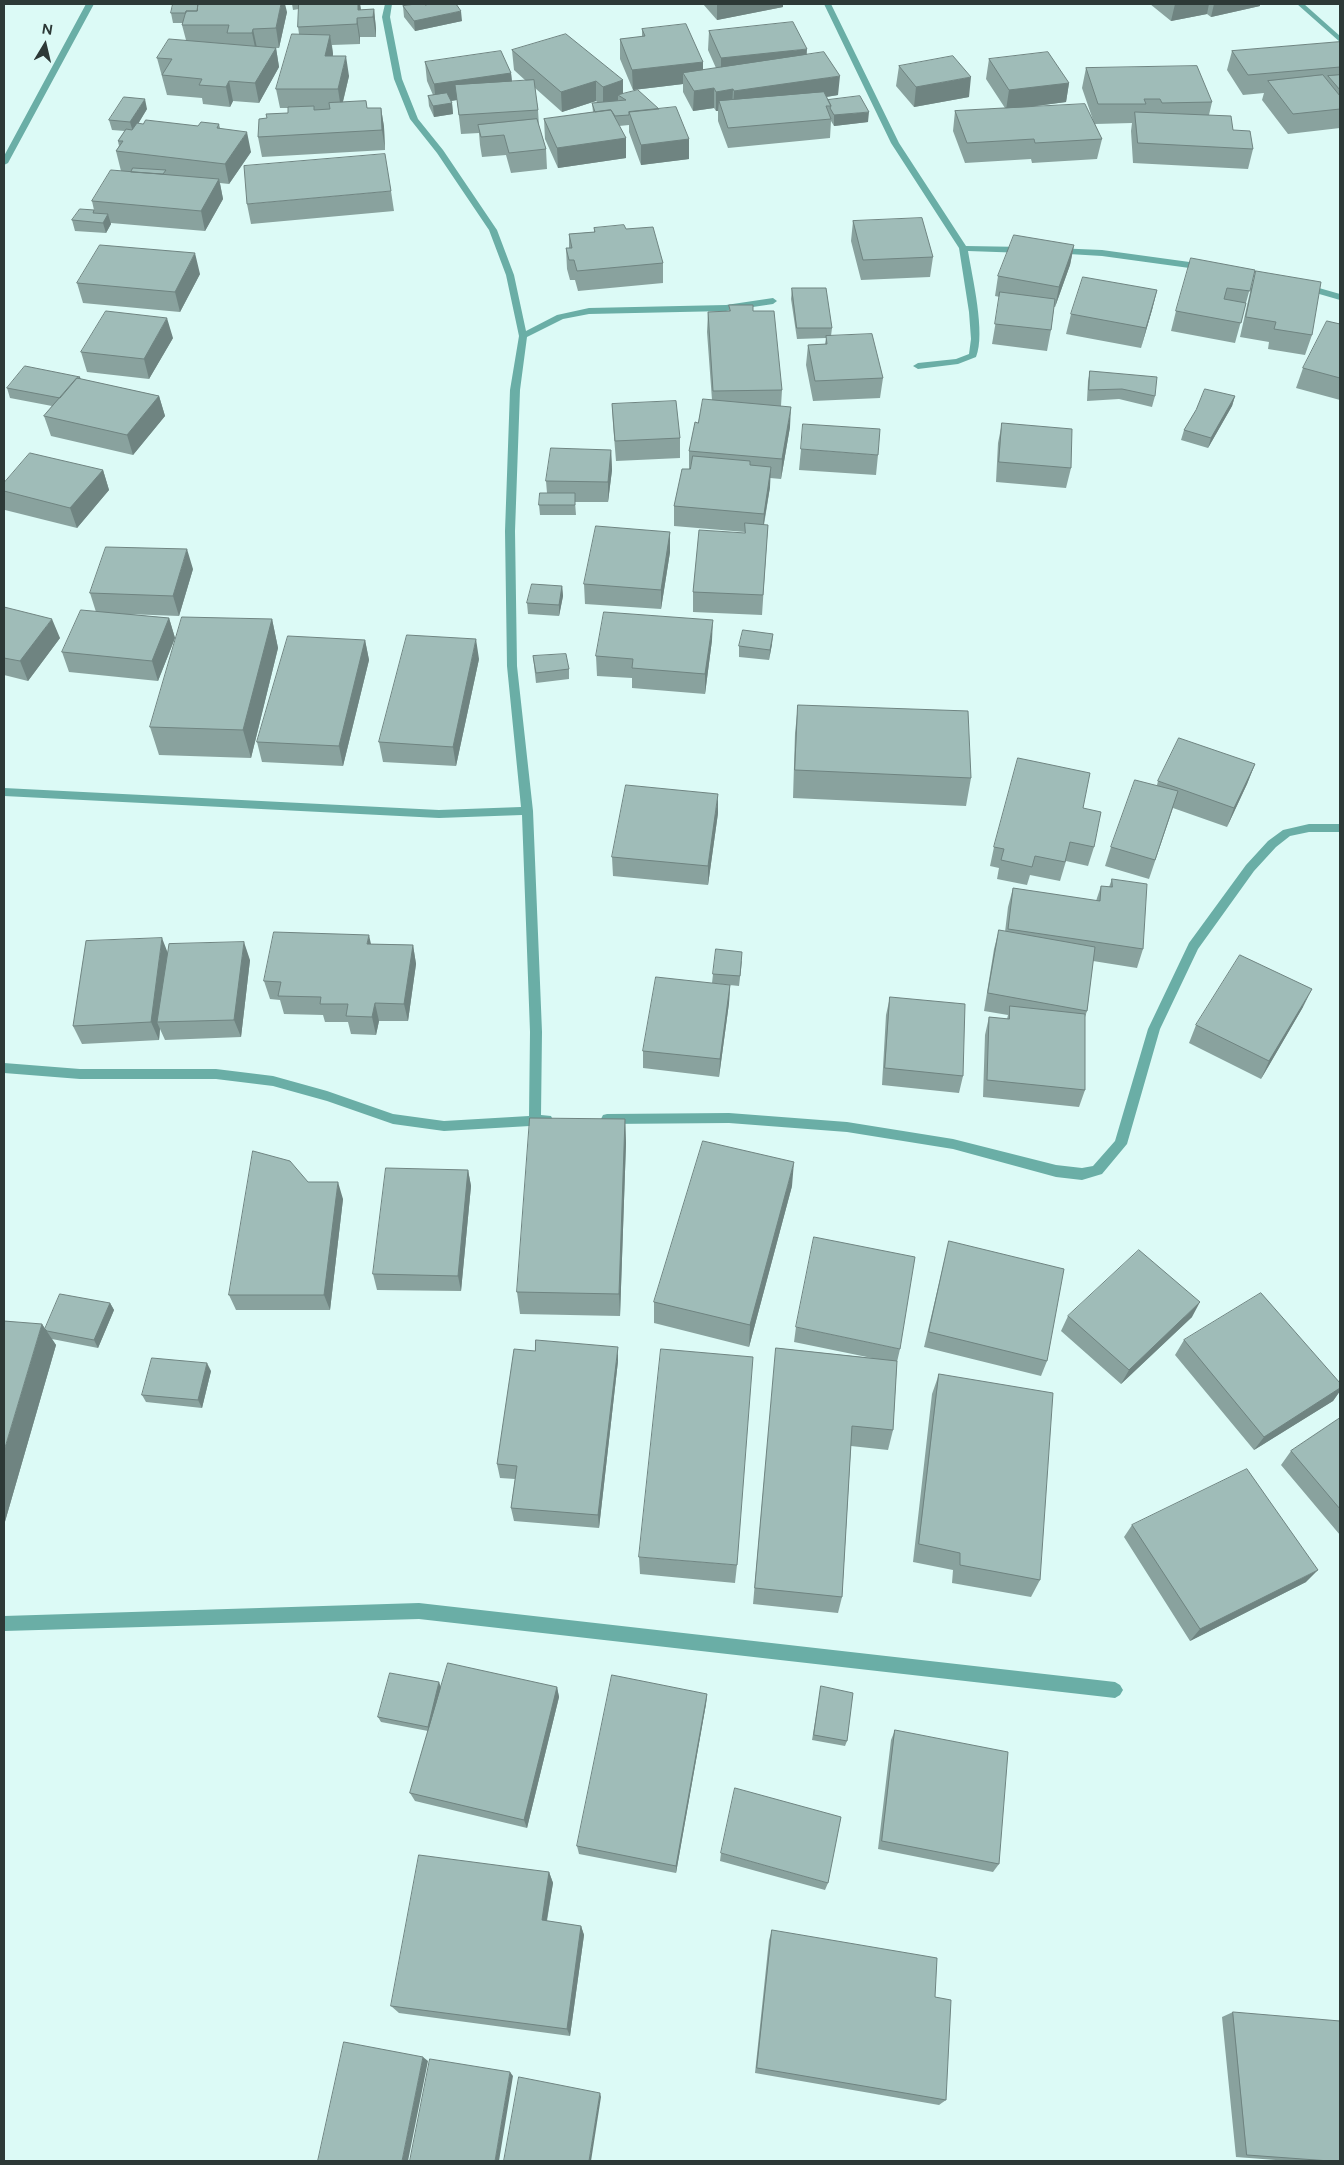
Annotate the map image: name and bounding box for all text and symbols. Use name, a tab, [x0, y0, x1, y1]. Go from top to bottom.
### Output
north arrow	[20, 20, 70, 70]
text: N	[41, 20, 54, 39]

